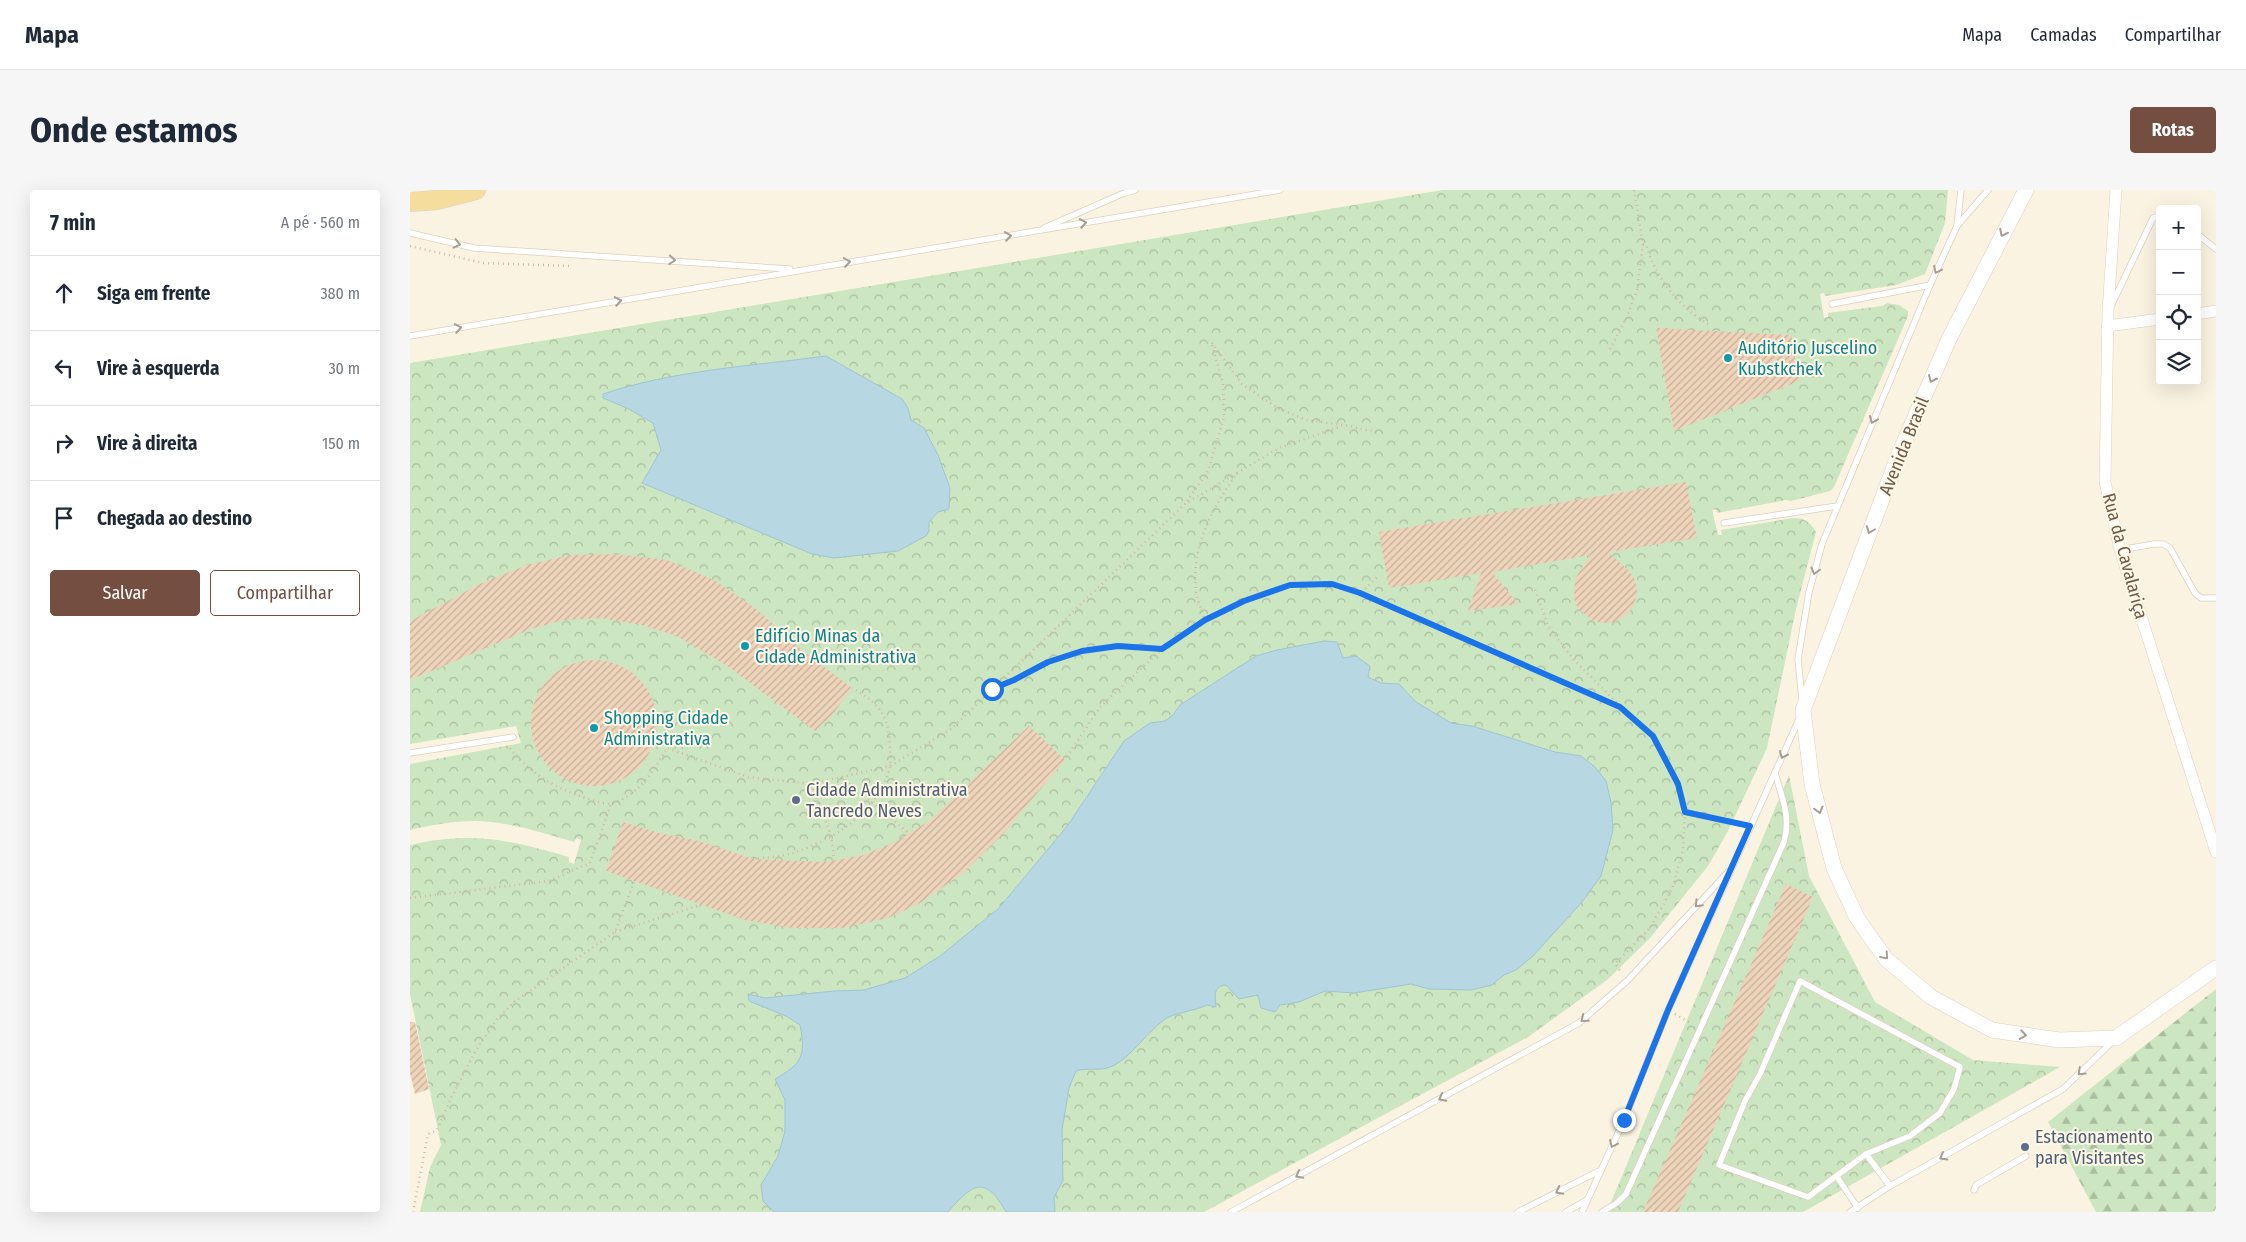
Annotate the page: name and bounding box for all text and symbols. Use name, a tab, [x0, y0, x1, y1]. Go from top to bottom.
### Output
text: Mapa	[25, 21, 79, 49]
text: Mapa	[1962, 24, 2002, 46]
text: Camadas	[2030, 24, 2097, 46]
text: Compartilhar	[2125, 24, 2221, 46]
button: Rotas	[2130, 107, 2216, 153]
text: Onde estamos	[30, 109, 238, 151]
map controls	[2156, 205, 2201, 385]
button: +	[2156, 205, 2201, 250]
text: 7 min	[50, 210, 96, 236]
text: A pé · 560 m	[281, 213, 360, 232]
one-way arrow	[1079, 219, 1088, 229]
one-way arrow	[1999, 228, 2009, 237]
one-way arrow	[1004, 231, 1012, 242]
one-way arrow	[453, 238, 462, 249]
button: −	[2156, 250, 2201, 295]
one-way arrow	[668, 255, 676, 266]
one-way arrow	[843, 257, 852, 267]
one-way arrow	[1933, 265, 1943, 274]
icon: ahead	[50, 279, 78, 307]
text: Siga em frente	[97, 282, 211, 305]
text: 380 m	[320, 284, 360, 303]
button: locate	[2156, 295, 2201, 340]
one-way arrow	[614, 297, 623, 307]
one-way arrow	[454, 324, 462, 334]
place label: Auditório Juscelino Kubstkchek	[1738, 337, 1877, 380]
button: layers	[2156, 340, 2201, 385]
marker: Auditório Juscelino Kubstkchek	[1722, 352, 1734, 364]
icon: left	[50, 354, 78, 382]
text: Vire à esquerda	[97, 357, 219, 380]
text: 30 m	[328, 359, 360, 378]
one-way arrow	[1927, 374, 1938, 383]
street label: Avenida Brasil	[1874, 393, 1934, 498]
one-way arrow	[1869, 415, 1879, 423]
icon: right	[50, 429, 78, 457]
text: Vire à direita	[97, 432, 198, 455]
text: 150 m	[322, 434, 360, 453]
street label: Rua da Cavalariça	[2098, 491, 2152, 622]
icon: arrive	[50, 504, 78, 532]
text: Chegada ao destino	[97, 507, 252, 530]
one-way arrow	[1866, 525, 1876, 533]
one-way arrow	[1810, 566, 1820, 574]
button: Salvar	[50, 570, 200, 616]
button: Compartilhar	[210, 570, 360, 616]
place label: Edifício Minas da Cidade Administrativa	[755, 625, 917, 668]
marker: Edifício Minas da Cidade Administrativa	[739, 640, 751, 652]
route start	[981, 678, 1004, 701]
place label: Shopping Cidade Administrativa	[604, 707, 729, 750]
marker: Shopping Cidade Administrativa	[588, 722, 600, 734]
one-way arrow	[1779, 749, 1789, 758]
place label: Cidade Administrativa Tancredo Neves	[806, 779, 968, 822]
marker: Cidade Administrativa Tancredo Neves	[790, 794, 802, 806]
one-way arrow	[1813, 805, 1823, 813]
one-way arrow	[1695, 898, 1704, 907]
one-way arrow	[1879, 950, 1888, 959]
one-way arrow	[1580, 1013, 1589, 1022]
one-way arrow	[2019, 1029, 2027, 1039]
one-way arrow	[2078, 1066, 2087, 1075]
one-way arrow	[1438, 1092, 1447, 1102]
route end	[1613, 1109, 1636, 1132]
place label: Estacionamento para Visitantes	[2035, 1126, 2153, 1169]
one-way arrow	[1608, 1139, 1619, 1148]
marker: Estacionamento para Visitantes	[2019, 1141, 2031, 1153]
one-way arrow	[1939, 1150, 1948, 1160]
one-way arrow	[1295, 1169, 1304, 1179]
one-way arrow	[1556, 1185, 1565, 1195]

